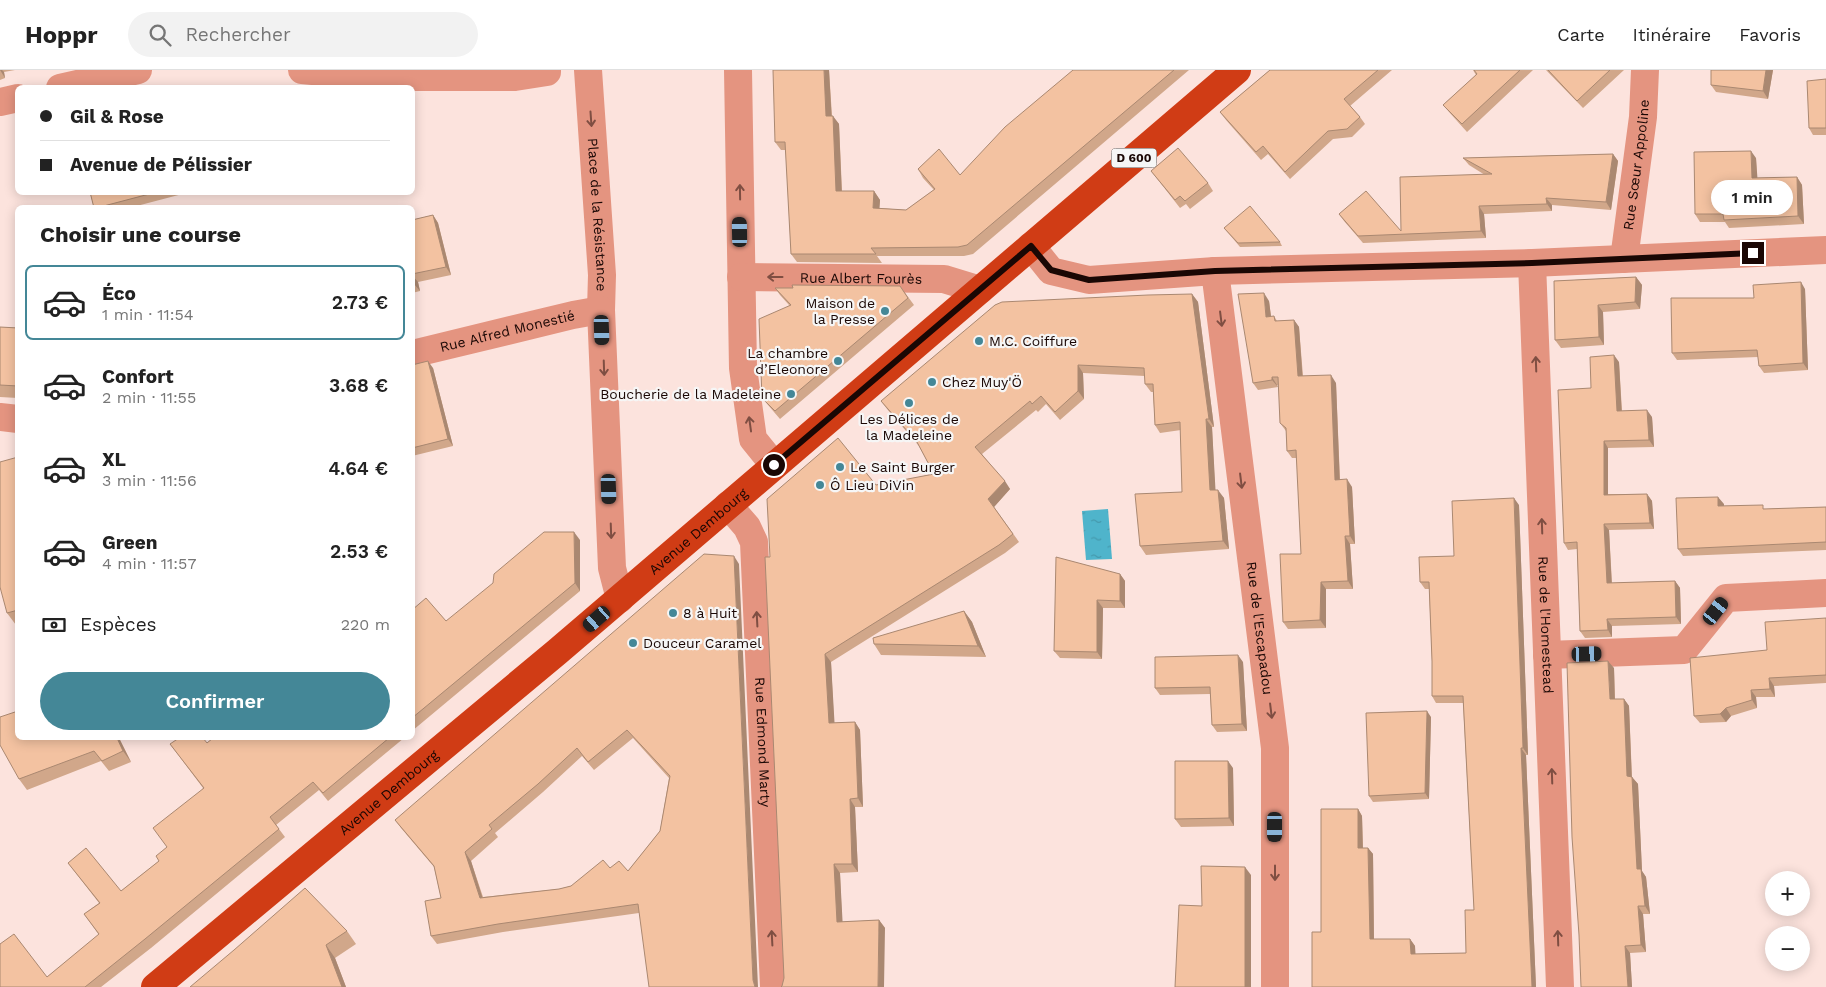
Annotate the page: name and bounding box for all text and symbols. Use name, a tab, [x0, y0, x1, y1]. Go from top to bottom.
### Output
search box	[128, 12, 478, 57]
text: Hoppr	[25, 21, 98, 49]
icon: search	[146, 21, 174, 49]
text: Rechercher	[186, 23, 291, 46]
text: Carte	[1557, 24, 1605, 45]
text: Itinéraire	[1633, 24, 1711, 45]
text: Favoris	[1739, 24, 1801, 45]
street label: Rue Sœur Appoline	[1620, 99, 1652, 231]
text: Gil & Rose	[70, 105, 164, 128]
one-way arrow	[587, 110, 596, 126]
street label: Place de la Résistance	[585, 137, 610, 292]
road number: D 600	[1112, 148, 1156, 168]
text: Avenue de Pélissier	[70, 153, 252, 176]
callout: 1 min	[1712, 180, 1794, 216]
one-way arrow	[735, 185, 744, 201]
text: 1 min	[1731, 188, 1773, 207]
car	[732, 217, 747, 247]
text: Choisir une course	[40, 222, 241, 247]
route end	[1742, 242, 1764, 264]
street label: Rue Albert Fourès	[800, 270, 922, 287]
one-way arrow	[767, 272, 784, 282]
icon: car	[42, 280, 87, 325]
text: Éco	[102, 282, 136, 305]
text: 2.73 €	[332, 291, 388, 314]
place label: Maison de la Presse	[805, 295, 875, 327]
text: 1 min · 11:54	[102, 305, 194, 324]
marker: Maison de la Presse	[879, 305, 891, 317]
street label: Rue Alfred Monestié	[438, 307, 576, 355]
one-way arrow	[1216, 311, 1226, 327]
car	[593, 315, 610, 345]
place label: M.C. Coiffure	[989, 333, 1077, 349]
marker: M.C. Coiffure	[973, 335, 985, 347]
place label: La chambre d’Eleonore	[747, 345, 828, 377]
marker: La chambre d’Eleonore	[832, 355, 844, 367]
one-way arrow	[1531, 356, 1541, 372]
one-way arrow	[599, 360, 608, 376]
icon: car	[42, 363, 87, 408]
text: Confort	[102, 365, 173, 388]
text: 3.68 €	[329, 374, 388, 397]
place label: Chez Muy'Ö	[942, 374, 1022, 390]
marker: Chez Muy'Ö	[926, 376, 938, 388]
place label: Boucherie de la Madeleine	[600, 386, 781, 402]
text: 2 min · 11:55	[102, 388, 196, 407]
marker: Boucherie de la Madeleine	[785, 388, 797, 400]
marker: Les Délices de la Madeleine	[903, 397, 915, 409]
place label: Les Délices de la Madeleine	[859, 411, 959, 443]
one-way arrow	[745, 417, 755, 433]
icon: car	[42, 446, 87, 491]
text: XL	[102, 448, 126, 471]
route start	[763, 454, 785, 476]
text: 4.64 €	[328, 457, 388, 480]
place label: Le Saint Burger	[850, 459, 955, 475]
marker: Le Saint Burger	[834, 461, 846, 473]
text: 3 min · 11:56	[102, 471, 197, 490]
one-way arrow	[1236, 472, 1246, 488]
car	[600, 474, 617, 504]
place label: Ô Lieu DiVin	[830, 477, 914, 493]
marker: Ô Lieu DiVin	[814, 479, 826, 491]
street label: Avenue Dembourg	[646, 484, 751, 578]
one-way arrow	[1538, 518, 1547, 534]
one-way arrow	[606, 522, 615, 538]
icon: car	[42, 529, 87, 574]
text: Green	[102, 531, 158, 554]
text: 2.53 €	[330, 540, 388, 563]
text: 4 min · 11:57	[102, 554, 196, 573]
street label: Rue de l'Homestead	[1535, 556, 1557, 694]
street label: Rue de l'Escapadou	[1244, 561, 1276, 696]
car	[1700, 595, 1731, 627]
car	[580, 603, 613, 635]
place label: 8 à Huit	[683, 605, 737, 621]
marker: 8 à Huit	[667, 607, 679, 619]
icon: cash	[40, 611, 68, 639]
one-way arrow	[753, 611, 762, 627]
text: Espèces	[80, 613, 157, 636]
text: 220 m	[341, 615, 390, 634]
place label: Douceur Caramel	[643, 635, 762, 651]
marker: Douceur Caramel	[627, 637, 639, 649]
car	[1571, 646, 1602, 662]
button: Confirmer	[40, 672, 390, 730]
street label: Rue Edmond Marty	[752, 677, 774, 808]
one-way arrow	[1266, 703, 1276, 719]
street label: Avenue Dembourg	[336, 746, 442, 838]
one-way arrow	[1547, 768, 1557, 784]
car	[1267, 812, 1282, 842]
one-way arrow	[1270, 865, 1280, 881]
map controls	[1765, 871, 1810, 971]
button: +	[1765, 871, 1810, 916]
button: −	[1765, 926, 1810, 971]
one-way arrow	[767, 931, 777, 947]
one-way arrow	[1553, 931, 1563, 947]

